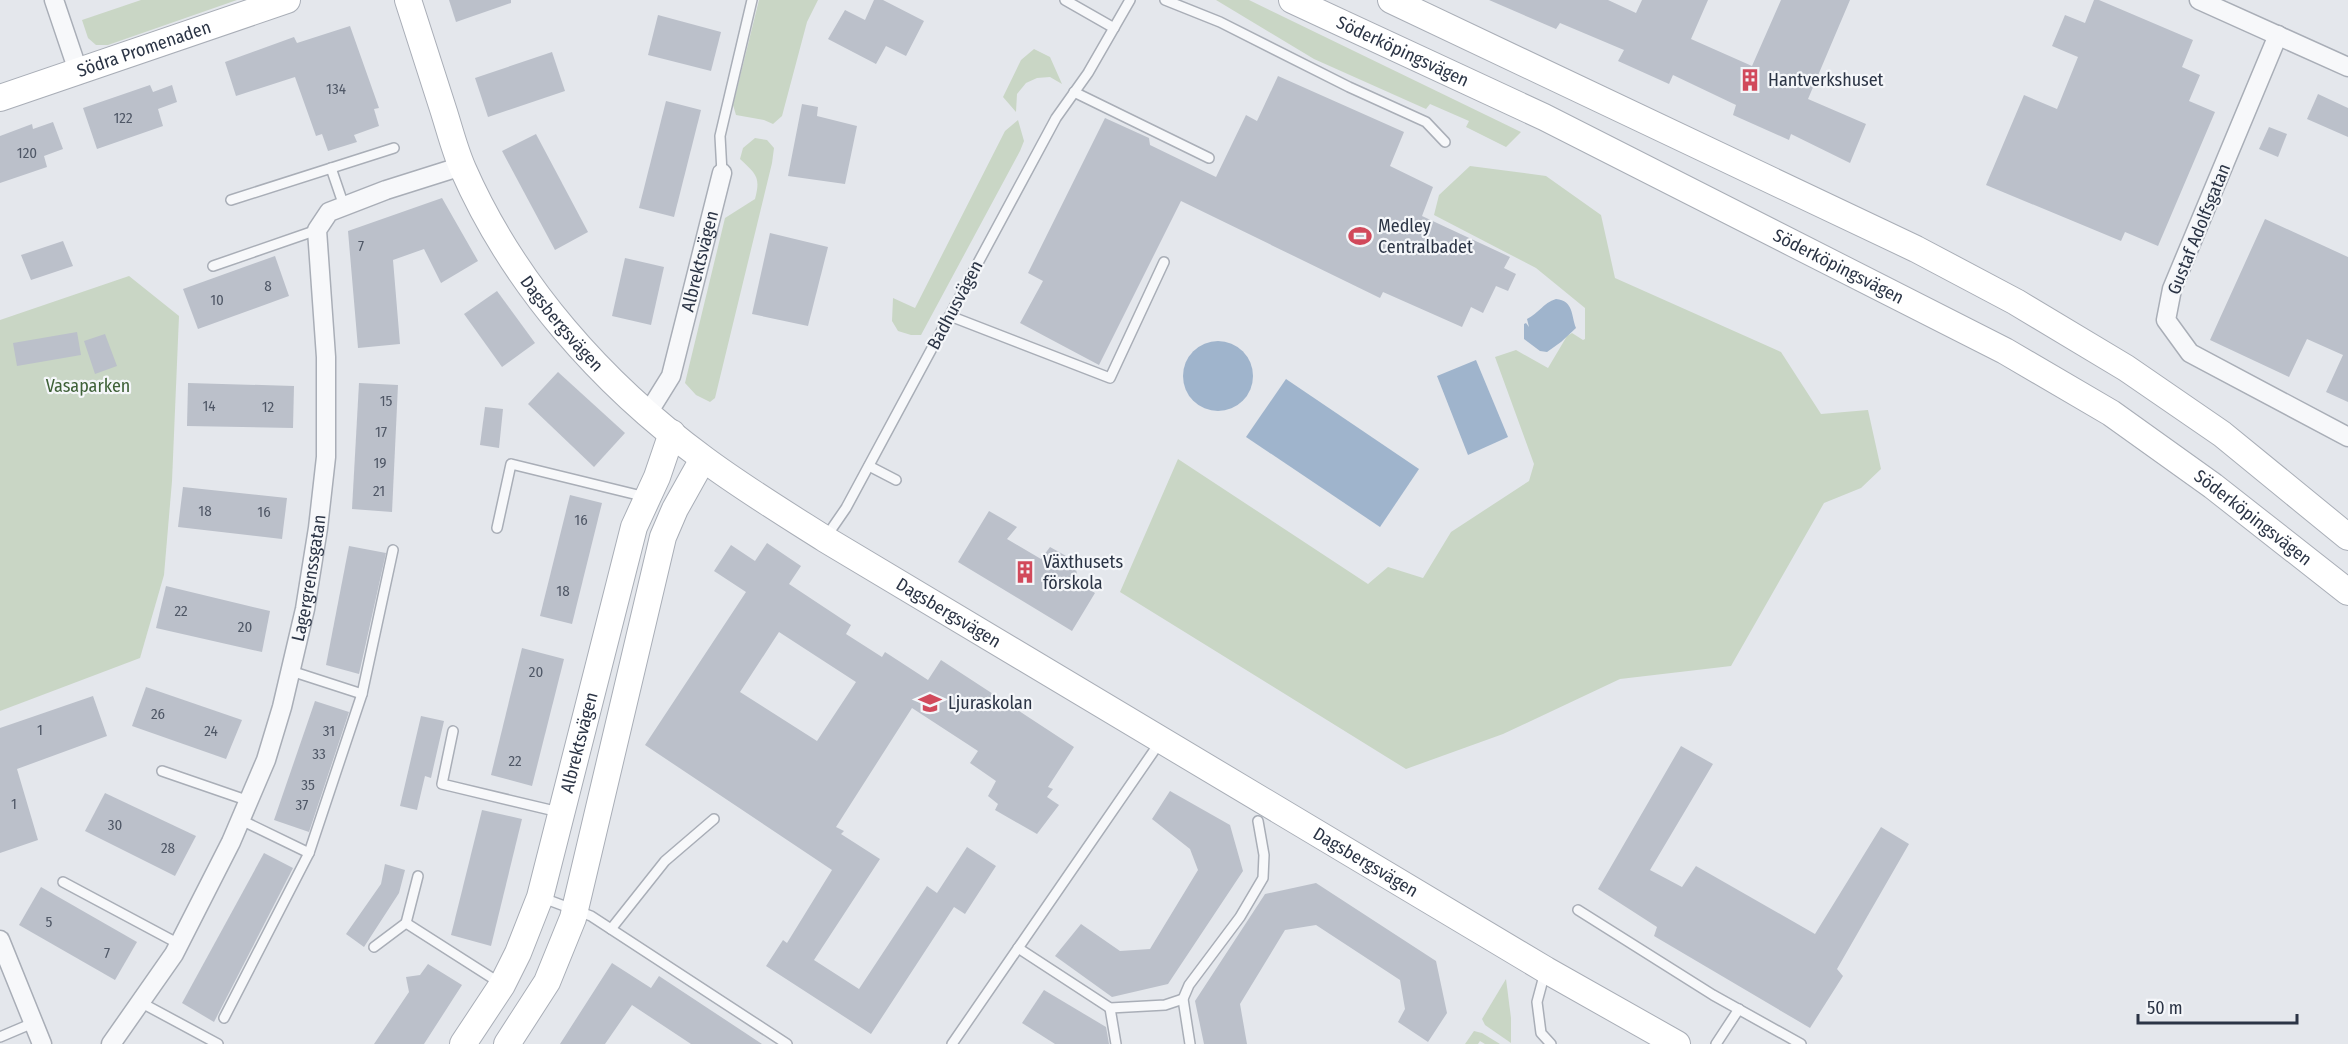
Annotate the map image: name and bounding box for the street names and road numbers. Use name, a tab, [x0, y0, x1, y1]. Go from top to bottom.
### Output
street label: Söderköpingsvägen	[1333, 11, 1472, 92]
street label: Södra Promenaden	[74, 16, 214, 82]
street label: Gustaf Adolfsgatan	[2163, 160, 2235, 298]
street label: Albrektsvägen	[677, 208, 723, 314]
street label: Söderköpingsvägen	[1770, 224, 1907, 309]
street label: Badhusvägen	[922, 257, 988, 353]
street label: Dagsbergsvägen	[516, 271, 608, 376]
street label: Söderköpingsvägen	[2190, 465, 2316, 570]
street label: Lagergrenssgatan	[287, 513, 330, 644]
street label: Dagsbergsvägen	[892, 573, 1005, 653]
street label: Albrektsvägen	[556, 690, 603, 795]
street label: Dagsbergsvägen	[1309, 822, 1422, 902]

